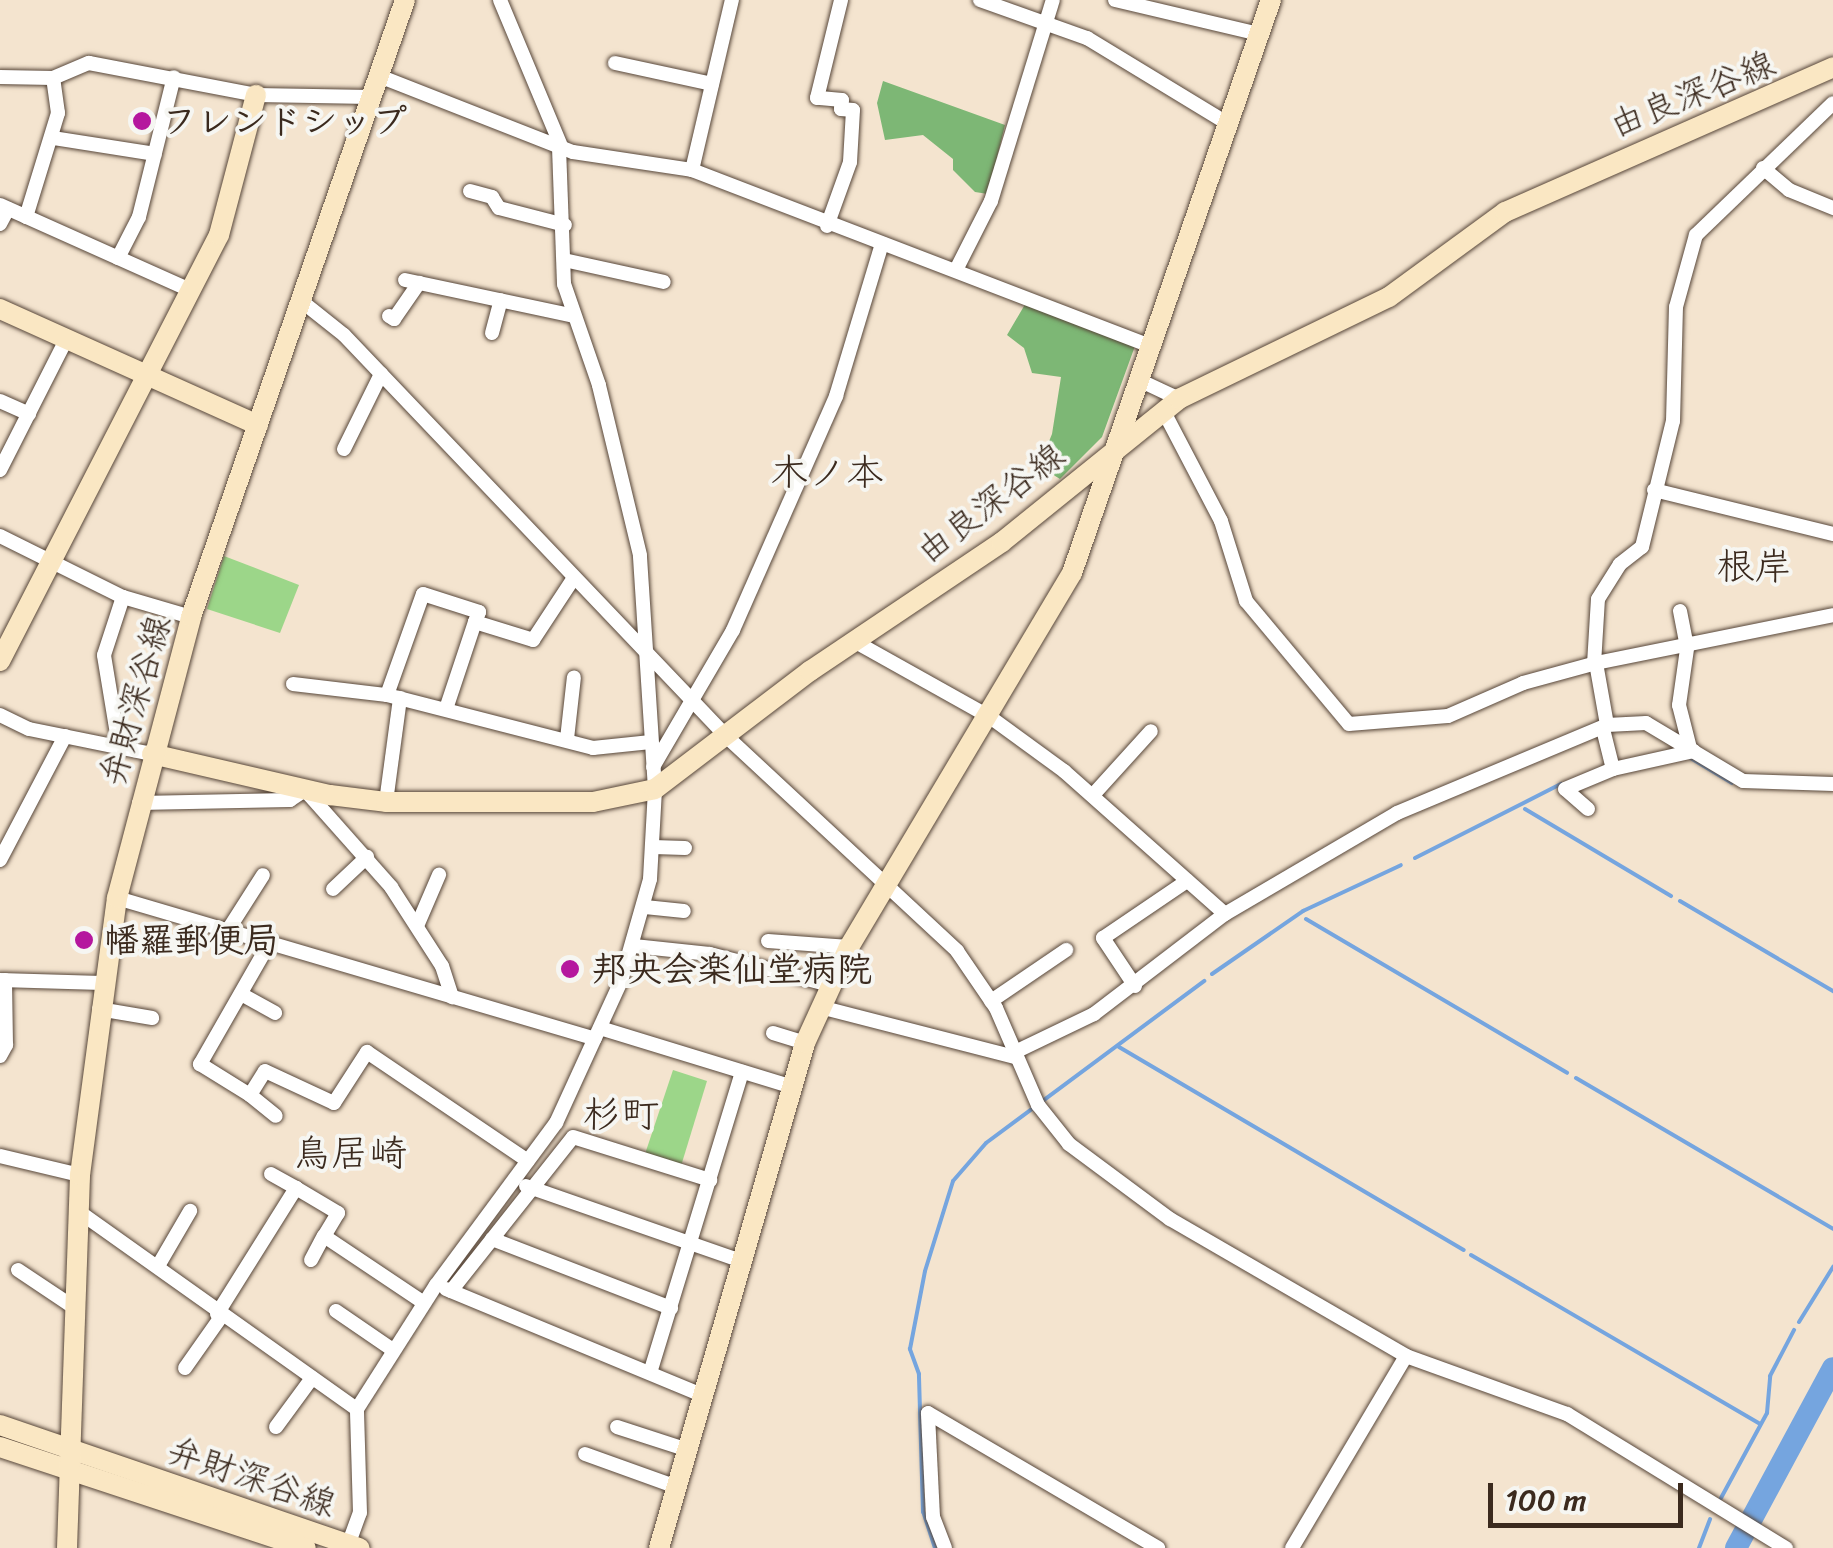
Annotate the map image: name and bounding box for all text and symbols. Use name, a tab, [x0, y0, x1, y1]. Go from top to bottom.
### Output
street label: 由良深谷線	[1603, 42, 1781, 146]
place label: フレンドシップ	[162, 100, 407, 142]
marker: フレンドシップ	[131, 110, 153, 132]
street label: 由良深谷線	[907, 434, 1073, 572]
district label: 木ノ本	[770, 450, 884, 496]
district label: 根岸	[1716, 544, 1792, 590]
street label: 弁財深谷線	[91, 610, 179, 790]
place label: 幡羅郵便局	[104, 919, 279, 961]
marker: 幡羅郵便局	[73, 929, 95, 951]
place label: 邦央会楽仙堂病院	[592, 948, 872, 990]
marker: 邦央会楽仙堂病院	[557, 956, 583, 982]
district label: 杉町	[583, 1092, 659, 1138]
district label: 鳥居崎	[293, 1131, 407, 1177]
street label: 弁財深谷線	[162, 1429, 342, 1525]
scale bar	[1493, 1463, 1688, 1525]
text: 100 m	[1505, 1473, 1587, 1527]

